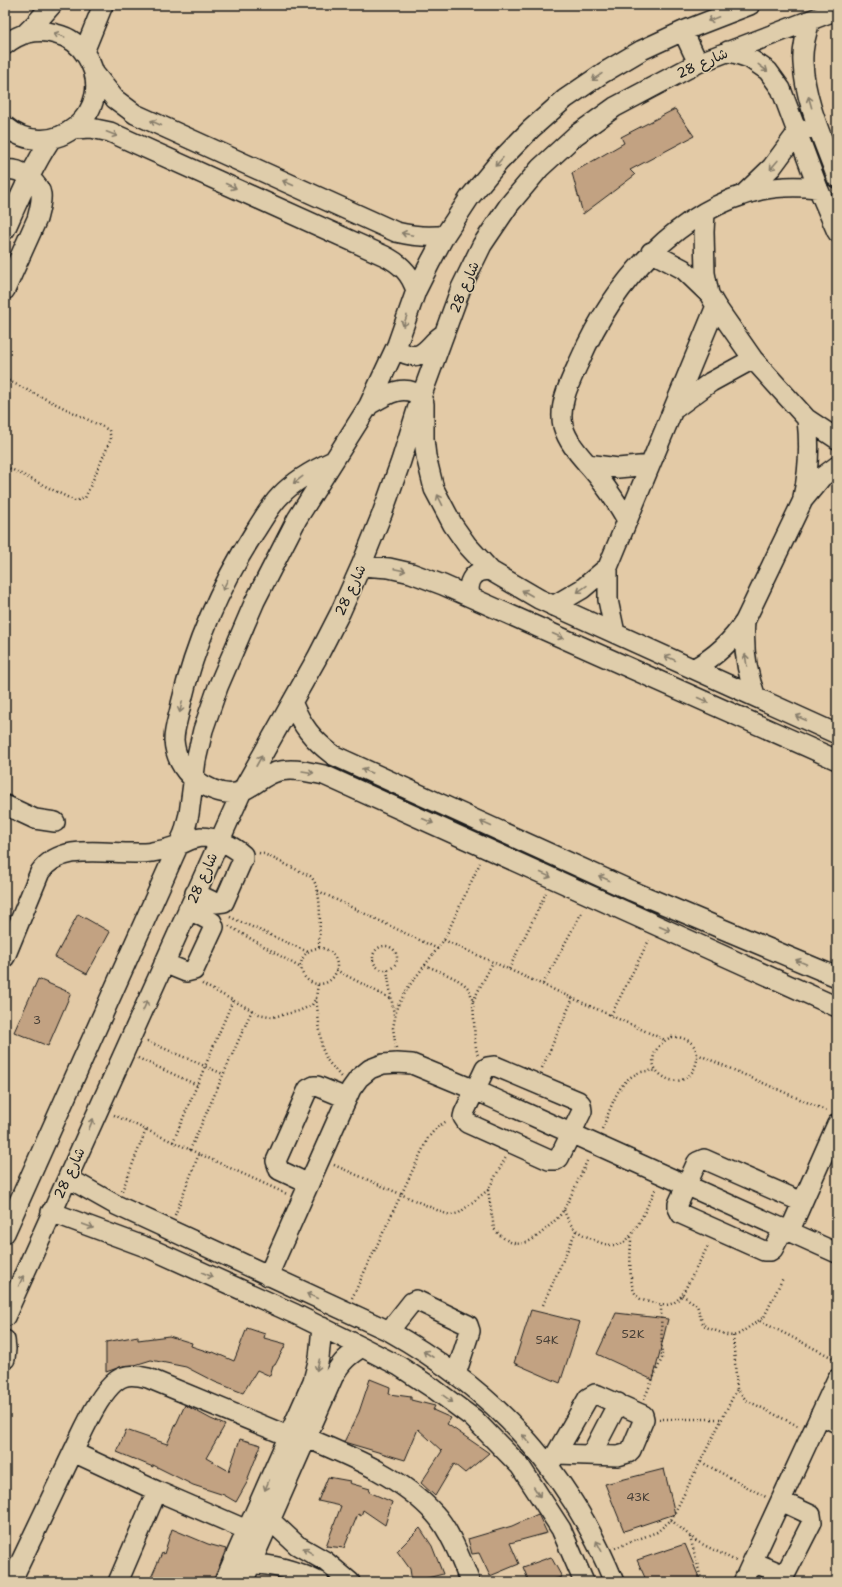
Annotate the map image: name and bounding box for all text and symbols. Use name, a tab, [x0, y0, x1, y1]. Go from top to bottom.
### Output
one-way arrow	[708, 16, 720, 24]
one-way arrow	[52, 31, 65, 38]
street label: شارع 28	[674, 44, 731, 83]
one-way arrow	[757, 64, 768, 72]
one-way arrow	[592, 73, 603, 81]
one-way arrow	[806, 96, 813, 109]
one-way arrow	[151, 119, 163, 127]
one-way arrow	[106, 130, 118, 138]
one-way arrow	[495, 156, 504, 167]
one-way arrow	[769, 159, 778, 170]
one-way arrow	[282, 179, 294, 186]
one-way arrow	[224, 183, 236, 191]
one-way arrow	[401, 230, 414, 238]
street label: شارع 28	[445, 259, 484, 316]
one-way arrow	[401, 314, 408, 327]
one-way arrow	[293, 476, 304, 484]
one-way arrow	[435, 494, 443, 506]
street label: شارع 28	[330, 562, 371, 619]
one-way arrow	[393, 567, 406, 575]
one-way arrow	[221, 579, 228, 591]
one-way arrow	[577, 585, 588, 593]
one-way arrow	[521, 588, 533, 596]
one-way arrow	[552, 633, 564, 640]
one-way arrow	[665, 654, 677, 661]
one-way arrow	[742, 654, 749, 667]
one-way arrow	[696, 697, 708, 705]
one-way arrow	[176, 700, 184, 713]
one-way arrow	[796, 714, 808, 721]
one-way arrow	[255, 755, 263, 767]
one-way arrow	[362, 767, 374, 774]
one-way arrow	[301, 768, 314, 776]
one-way arrow	[422, 818, 434, 825]
one-way arrow	[480, 820, 492, 827]
street label: شارع 28	[183, 850, 222, 907]
one-way arrow	[540, 872, 552, 879]
one-way arrow	[599, 874, 611, 881]
one-way arrow	[658, 926, 670, 933]
one-way arrow	[796, 958, 808, 965]
one-way arrow	[142, 1000, 149, 1012]
house number: 3	[33, 1012, 41, 1028]
one-way arrow	[88, 1119, 96, 1131]
street label: شارع 28	[49, 1145, 90, 1202]
one-way arrow	[81, 1223, 94, 1230]
one-way arrow	[202, 1272, 214, 1279]
one-way arrow	[18, 1276, 25, 1288]
one-way arrow	[306, 1292, 318, 1299]
house number: 52K	[622, 1326, 645, 1342]
house number: 54K	[535, 1332, 559, 1348]
one-way arrow	[422, 1350, 434, 1358]
one-way arrow	[313, 1359, 321, 1372]
one-way arrow	[442, 1395, 453, 1403]
one-way arrow	[522, 1434, 531, 1444]
one-way arrow	[262, 1478, 270, 1490]
one-way arrow	[533, 1486, 541, 1498]
house number: 43K	[626, 1489, 650, 1505]
one-way arrow	[595, 1540, 602, 1552]
one-way arrow	[302, 1547, 314, 1555]

